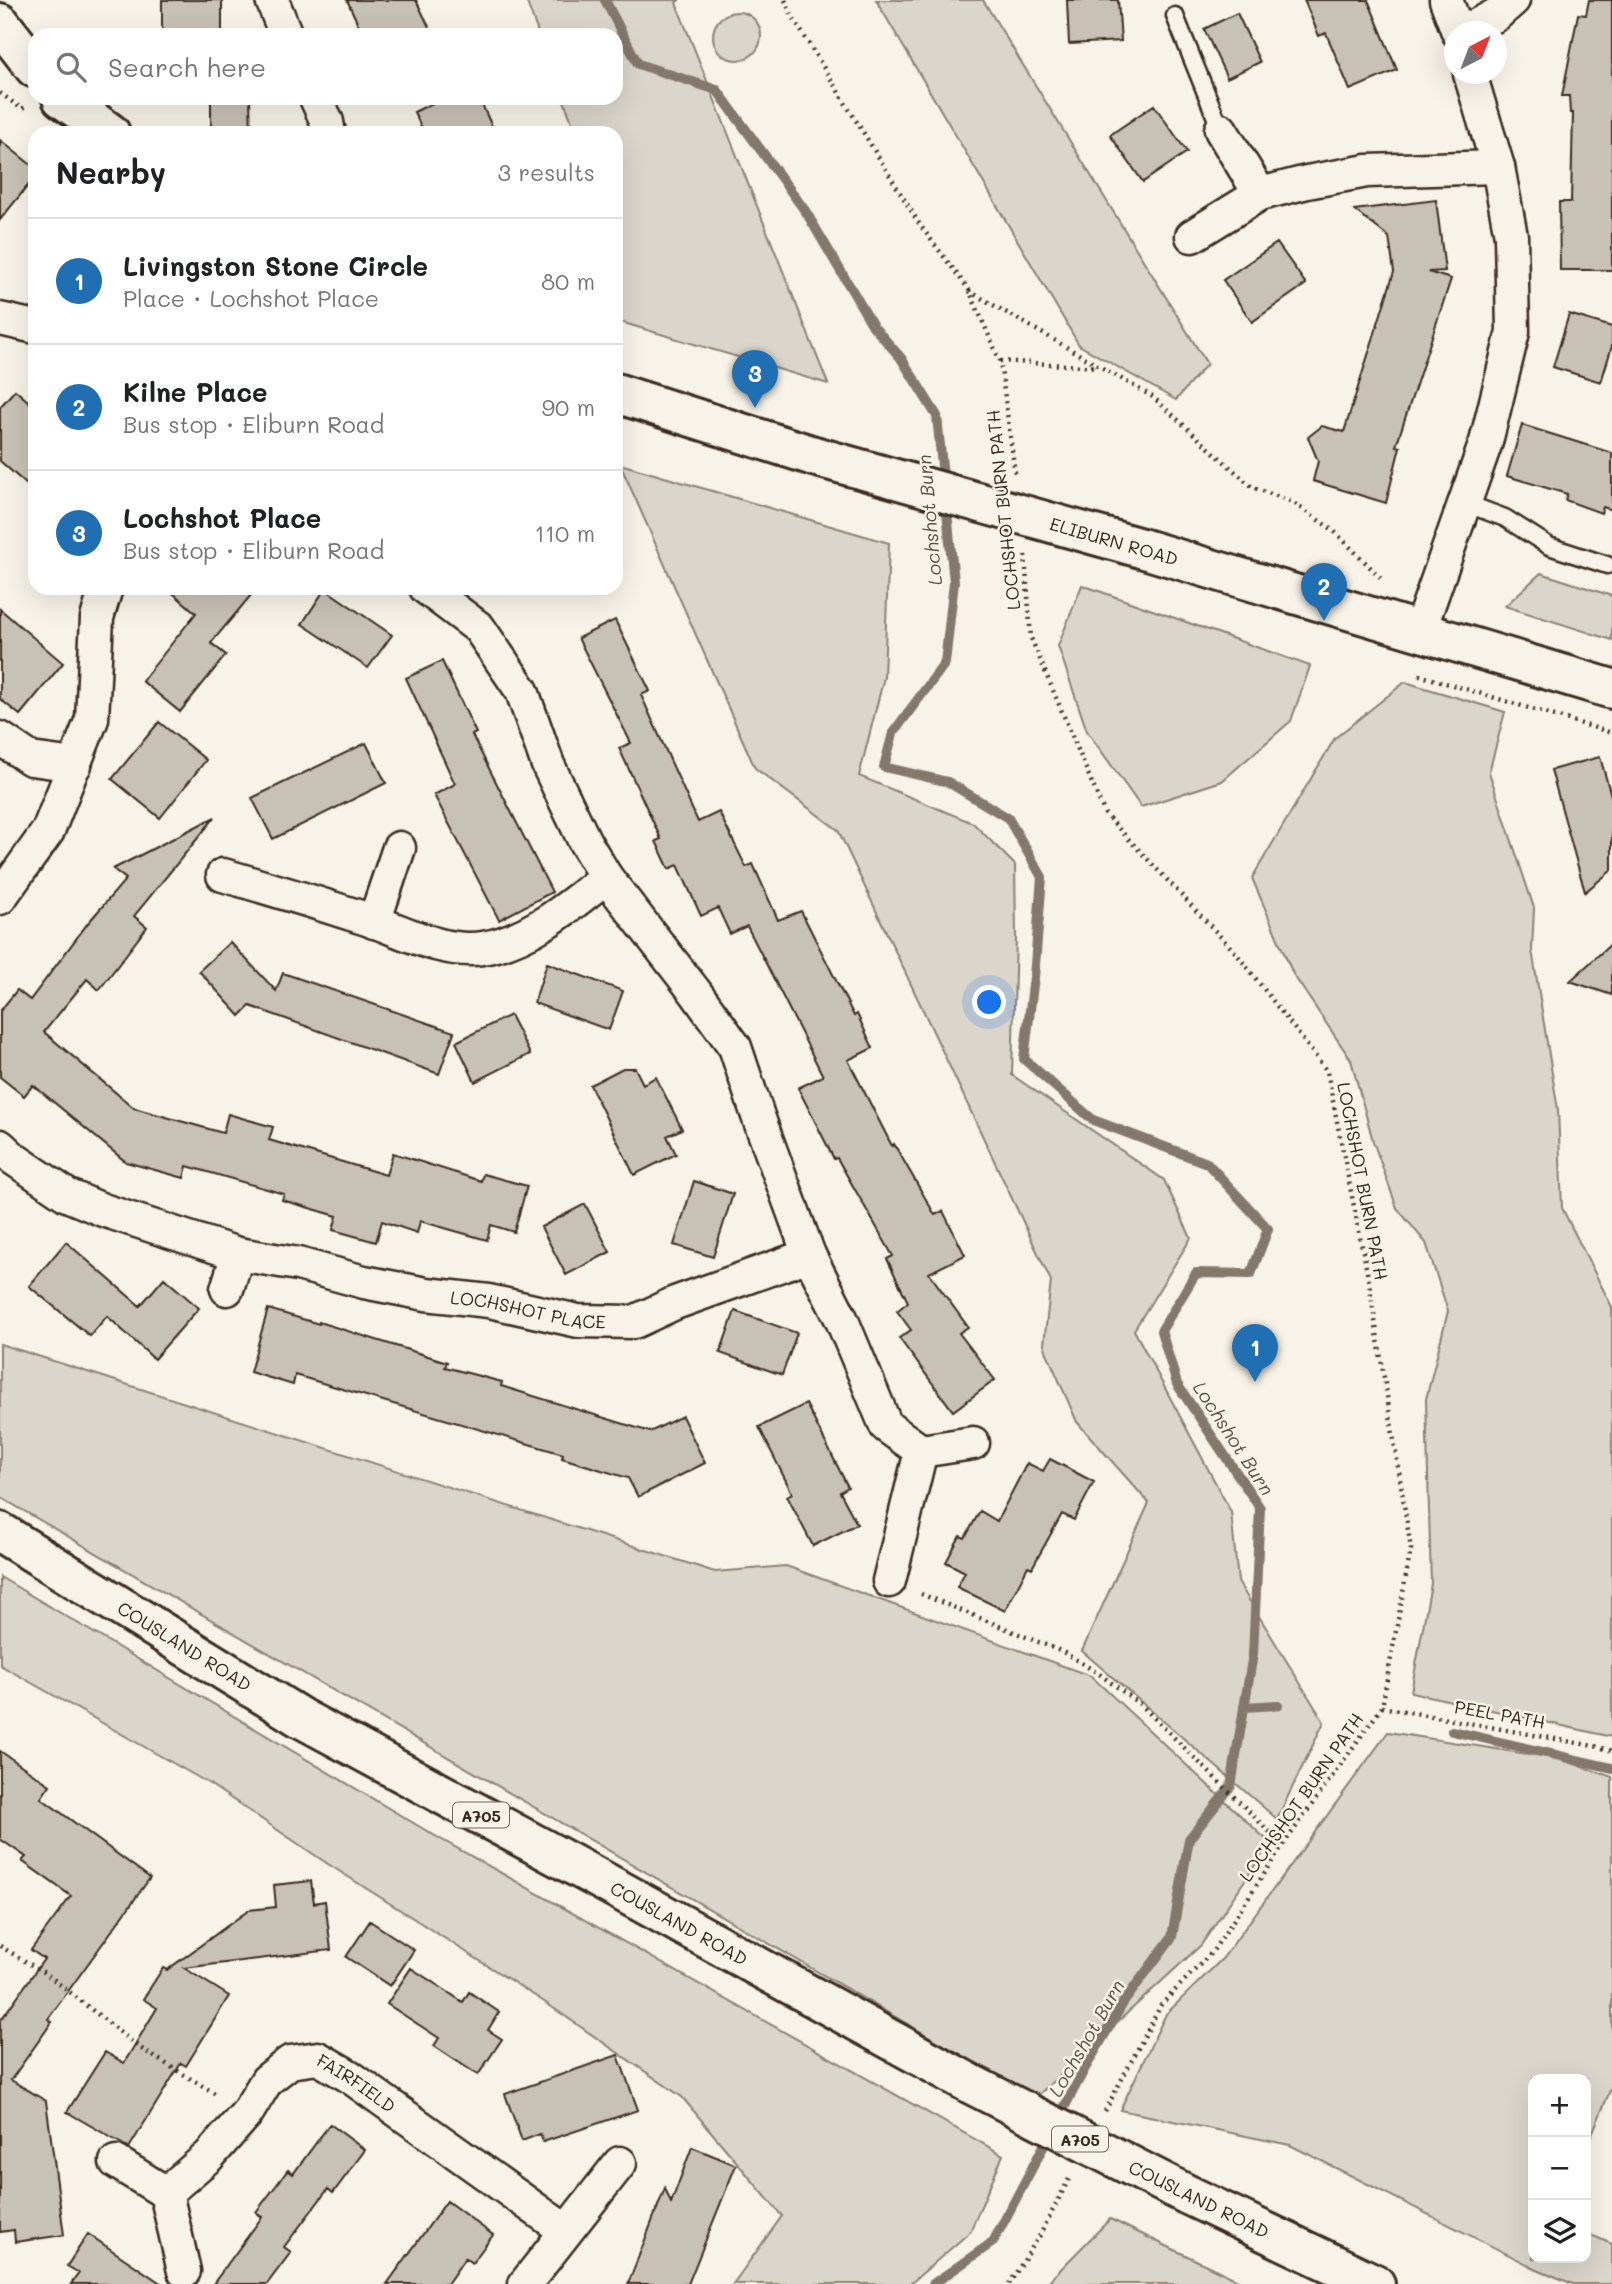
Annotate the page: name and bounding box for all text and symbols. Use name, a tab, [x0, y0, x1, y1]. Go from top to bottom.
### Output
north arrow	[1444, 21, 1507, 84]
search box	[28, 28, 623, 105]
icon: search	[52, 48, 90, 86]
text: Search here	[108, 50, 266, 84]
text: Nearby	[56, 152, 166, 192]
text: 3 results	[498, 157, 595, 187]
text: Livingston Stone Circle	[123, 249, 428, 283]
text: 1	[74, 266, 84, 296]
text: 80 m	[541, 266, 595, 296]
text: Place · Lochshot Place	[123, 283, 379, 313]
pin: 3	[732, 350, 778, 408]
text: Kilne Place	[123, 375, 267, 409]
text: 2	[73, 392, 85, 422]
text: 90 m	[542, 392, 595, 422]
text: Bus stop · Eliburn Road	[123, 409, 384, 439]
street label: LOCHSHOT BURN PATH	[981, 409, 1025, 611]
water label: Lochshot Burn	[911, 454, 947, 586]
text: Lochshot Place	[123, 501, 321, 535]
street label: ELIBURN ROAD	[1047, 511, 1181, 571]
text: 3	[72, 518, 86, 548]
text: 110 m	[535, 518, 595, 548]
text: Bus stop · Eliburn Road	[123, 535, 384, 565]
pin: 2	[1301, 563, 1347, 621]
your location	[972, 985, 1006, 1019]
street label: LOCHSHOT BURN PATH	[1332, 1080, 1394, 1282]
street label: LOCHSHOT PLACE	[449, 1285, 606, 1334]
pin: 1	[1232, 1324, 1278, 1382]
water label: Lochshot Burn	[1188, 1376, 1280, 1500]
street label: COUSLAND ROAD	[113, 1596, 256, 1697]
street label: PEEL PATH	[1453, 1694, 1547, 1734]
street label: LOCHSHOT BURN PATH	[1234, 1708, 1368, 1886]
road number: A705	[453, 1802, 509, 1828]
street label: COUSLAND ROAD	[606, 1876, 752, 1971]
water label: Lochshot Burn	[1042, 1975, 1130, 2101]
street label: FAIRFIELD	[313, 2048, 401, 2118]
map controls	[1528, 2074, 1591, 2263]
button: +	[1528, 2074, 1591, 2137]
road number: A705	[1052, 2126, 1108, 2152]
button: −	[1528, 2137, 1591, 2200]
street label: COUSLAND ROAD	[1125, 2155, 1273, 2243]
button: layers	[1528, 2200, 1591, 2263]

